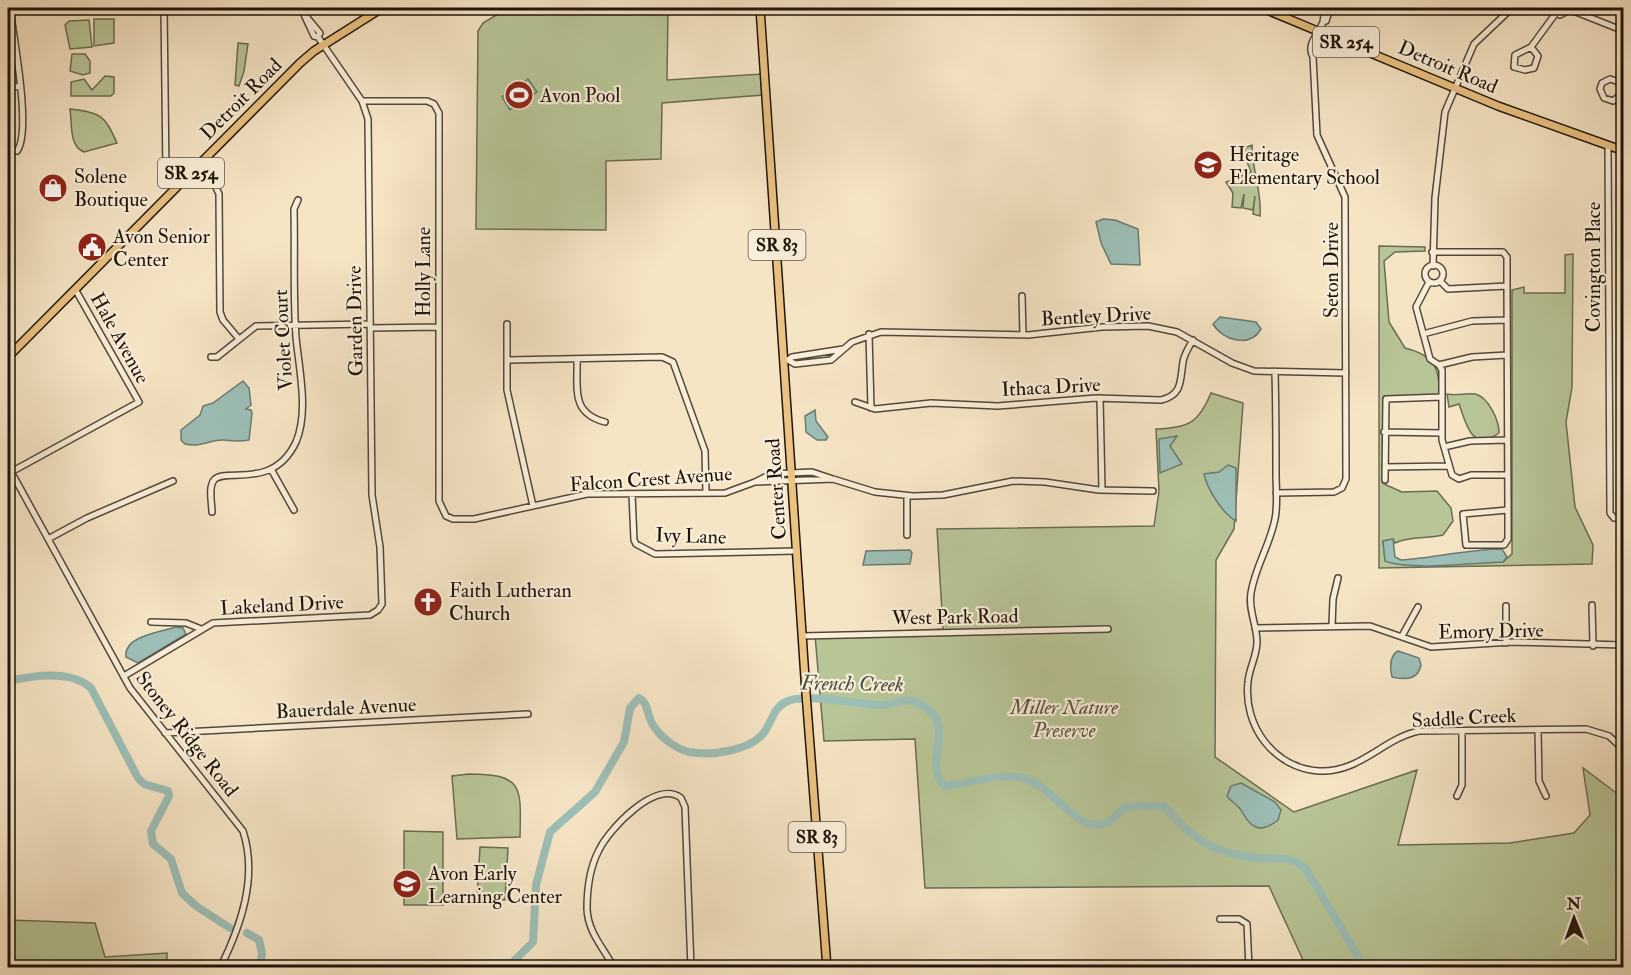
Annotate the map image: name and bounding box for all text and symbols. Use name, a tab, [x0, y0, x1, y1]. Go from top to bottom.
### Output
road number: SR 254	[1313, 27, 1379, 57]
street label: Detroit Road	[1394, 35, 1502, 99]
street label: Detroit Road	[195, 53, 287, 145]
sports icon: Avon Pool	[503, 79, 535, 111]
place label: Avon Pool	[539, 83, 620, 108]
place label: Heritage Elementary School	[1229, 142, 1380, 190]
school or university icon: Heritage Elementary School	[1192, 149, 1224, 181]
road number: SR 254	[158, 158, 224, 188]
place label: Solene Boutique	[74, 164, 148, 212]
shop icon: Solene Boutique	[37, 172, 69, 204]
street label: Covington Place	[1581, 202, 1606, 332]
street label: Seton Drive	[1319, 222, 1344, 318]
place label: Avon Senior Center	[112, 224, 210, 272]
street label: Holly Lane	[411, 227, 436, 317]
road number: SR 83	[748, 230, 806, 260]
public building icon: Avon Senior Center	[76, 231, 108, 263]
street label: Garden Drive	[342, 265, 368, 377]
street label: Hale Avenue	[85, 288, 155, 388]
street label: Violet Court	[268, 288, 298, 391]
street label: Bentley Drive	[1040, 301, 1152, 331]
street label: Ithaca Drive	[1001, 372, 1101, 402]
street label: Center Road	[760, 437, 792, 541]
street label: Falcon Crest Avenue	[569, 461, 733, 497]
street label: Ivy Lane	[655, 522, 727, 550]
place label: Faith Lutheran Church	[449, 578, 572, 626]
church icon: Faith Lutheran Church	[412, 586, 444, 618]
street label: Lakeland Drive	[220, 589, 344, 621]
street label: West Park Road	[890, 603, 1019, 631]
street label: Emory Drive	[1438, 618, 1544, 644]
street label: Stoney Ridge Road	[130, 666, 244, 802]
water label: French Creek	[799, 670, 904, 698]
street label: Bauerdale Avenue	[275, 692, 417, 724]
park label: Miller Nature Preserve	[1009, 695, 1118, 743]
street label: Saddle Creek	[1411, 703, 1517, 733]
road number: SR 83	[788, 822, 846, 852]
place label: Avon Early Learning Center	[427, 861, 563, 909]
school or university icon: Avon Early Learning Center	[391, 868, 423, 900]
north arrow	[1544, 888, 1604, 948]
text: N	[1565, 894, 1582, 914]

